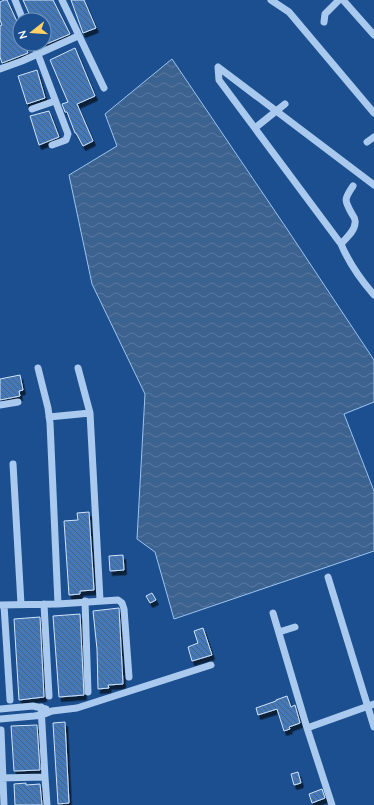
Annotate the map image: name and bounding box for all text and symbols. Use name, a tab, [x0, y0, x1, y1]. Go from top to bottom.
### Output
north arrow	[12, 12, 52, 52]
text: N	[15, 29, 30, 41]

